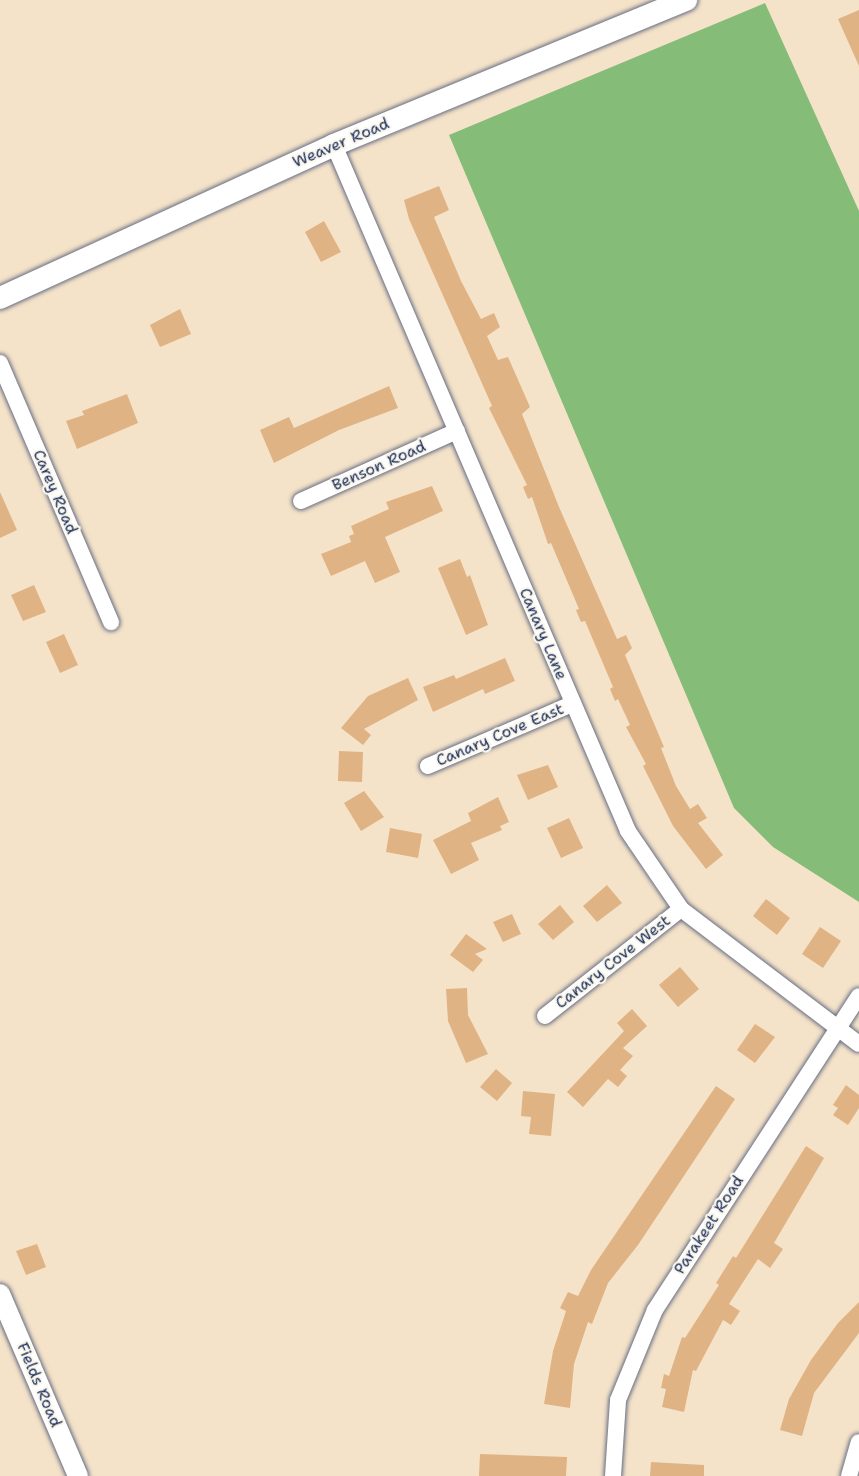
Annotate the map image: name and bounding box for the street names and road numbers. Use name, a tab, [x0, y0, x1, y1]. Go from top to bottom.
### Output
street label: Weaver Road	[290, 114, 392, 172]
street label: Benson Road	[329, 437, 429, 495]
street label: Carey Road	[29, 447, 81, 537]
street label: Canary Lane	[515, 585, 571, 683]
street label: Canary Cove East	[433, 699, 567, 771]
street label: Canary Cove West	[552, 911, 674, 1013]
street label: Parakeet Road	[670, 1172, 748, 1278]
street label: Fields Road	[13, 1340, 65, 1430]

